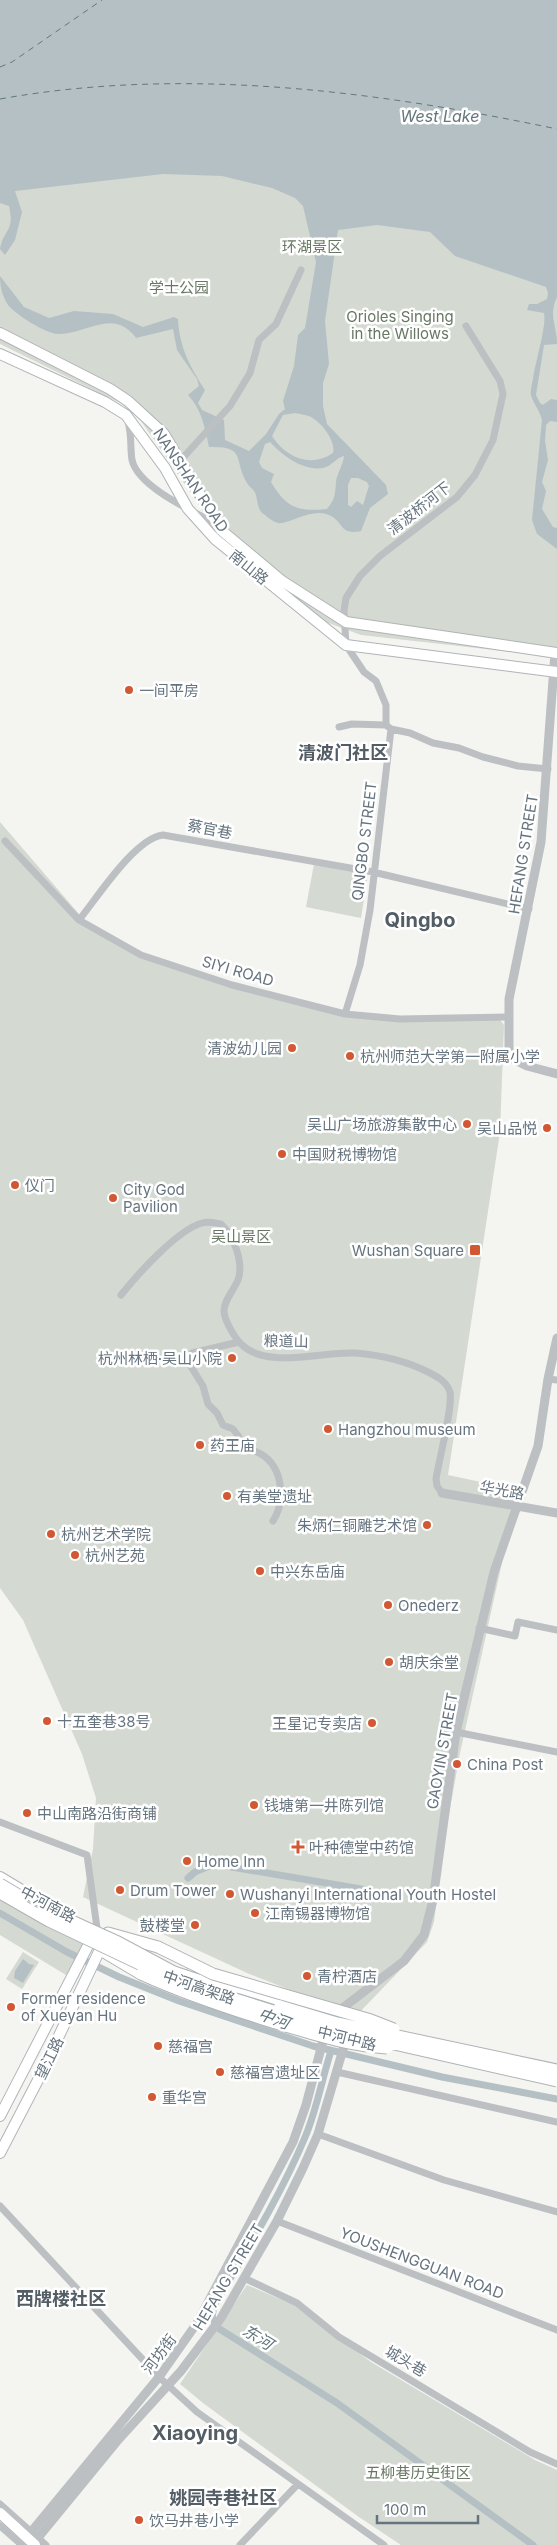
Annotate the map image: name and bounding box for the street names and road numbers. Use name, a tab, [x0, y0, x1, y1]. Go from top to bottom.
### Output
street label: NANSHAN ROAD	[149, 424, 233, 536]
street label: 清波桥河下	[384, 477, 454, 539]
street label: 南山路	[226, 545, 272, 589]
street label: QINGBO STREET	[347, 780, 381, 902]
street label: HEFANG STREET	[504, 793, 542, 915]
street label: 蔡官巷	[186, 815, 234, 843]
street label: SIYI ROAD	[200, 952, 276, 990]
street label: 粮道山	[263, 1331, 309, 1351]
street label: 华光路	[478, 1477, 526, 1503]
street label: GAOYIN STREET	[422, 1691, 462, 1811]
street label: 中河南路	[17, 1882, 79, 1926]
street label: 中河高架路	[160, 1966, 238, 2008]
street label: 中河中路	[316, 2022, 378, 2054]
street label: 望江路	[31, 2034, 67, 2082]
street label: HEFANG STREET	[189, 2220, 267, 2334]
street label: YOUSHENGGUAN ROAD	[337, 2223, 507, 2303]
street label: 河坊街	[138, 2330, 180, 2378]
street label: 城头巷	[382, 2341, 430, 2381]

